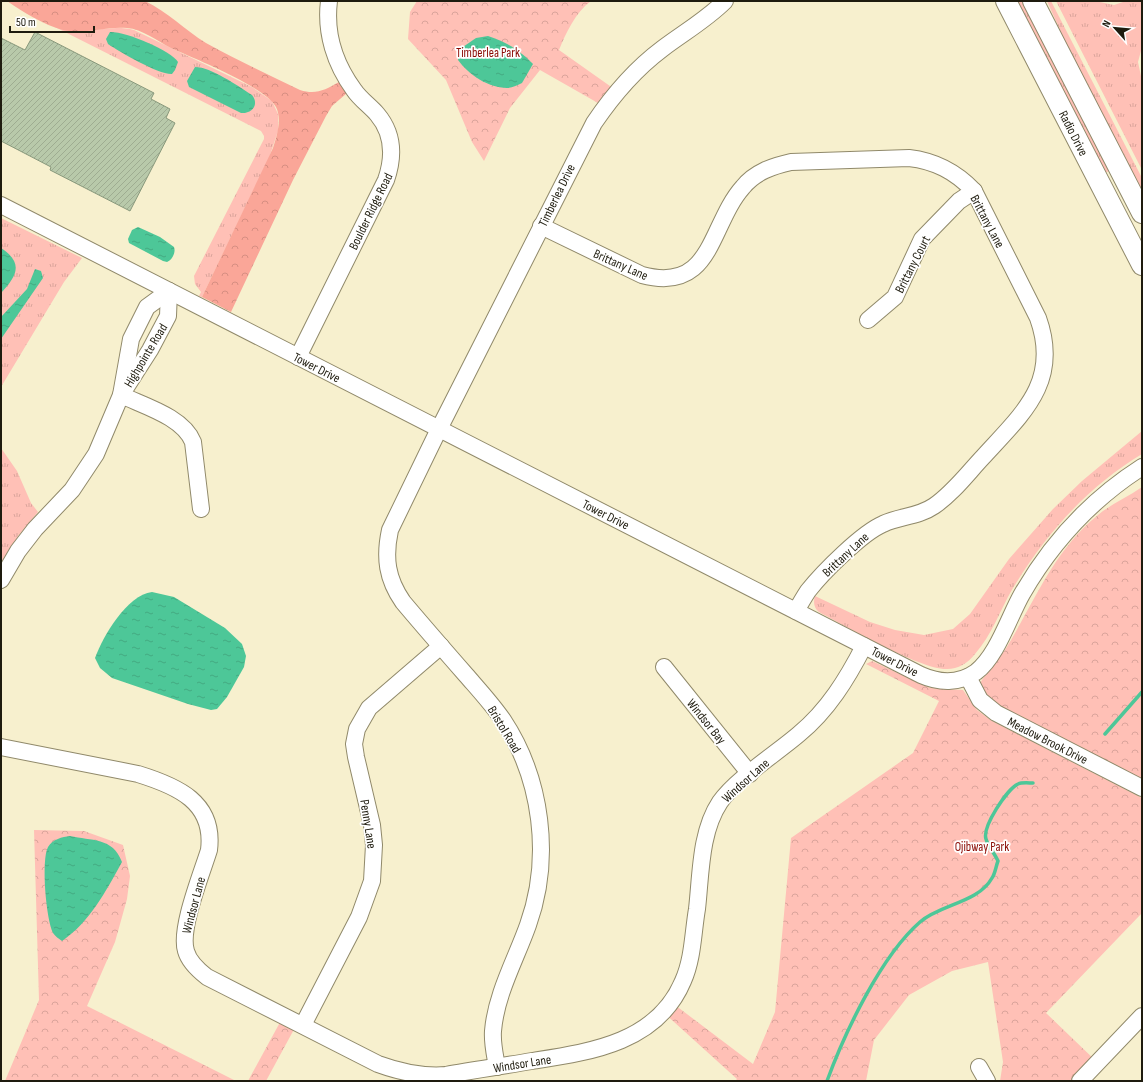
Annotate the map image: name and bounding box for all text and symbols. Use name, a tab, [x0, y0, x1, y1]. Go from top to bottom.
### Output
scale bar	[10, 8, 94, 34]
north arrow	[1095, 8, 1135, 48]
text: 50 m	[16, 15, 36, 30]
text: N	[1099, 18, 1114, 29]
park label: Timberlea Park	[456, 45, 520, 61]
street label: Radio Drive	[1055, 108, 1091, 159]
street label: Timberlea Drive	[535, 161, 579, 229]
street label: Boulder Ridge Road	[345, 170, 396, 252]
street label: Brittany Lane	[966, 192, 1008, 251]
street label: Brittany Court	[892, 233, 934, 296]
street label: Brittany Lane	[591, 246, 650, 284]
street label: Highpointe Road	[121, 321, 171, 390]
street label: Tower Drive	[290, 349, 343, 387]
street label: Tower Drive	[579, 496, 632, 534]
street label: Brittany Lane	[819, 529, 872, 580]
street label: Tower Drive	[868, 643, 921, 681]
street label: Windsor Bay	[683, 696, 729, 747]
street label: Bristol Road	[484, 703, 524, 756]
street label: Meadow Brook Drive	[1005, 714, 1090, 768]
street label: Windsor Lane	[719, 755, 773, 806]
street label: Penny Lane	[356, 798, 380, 850]
park label: Ojibway Park	[955, 839, 1009, 855]
street label: Windsor Lane	[179, 875, 209, 936]
street label: Windsor Lane	[492, 1052, 552, 1076]

